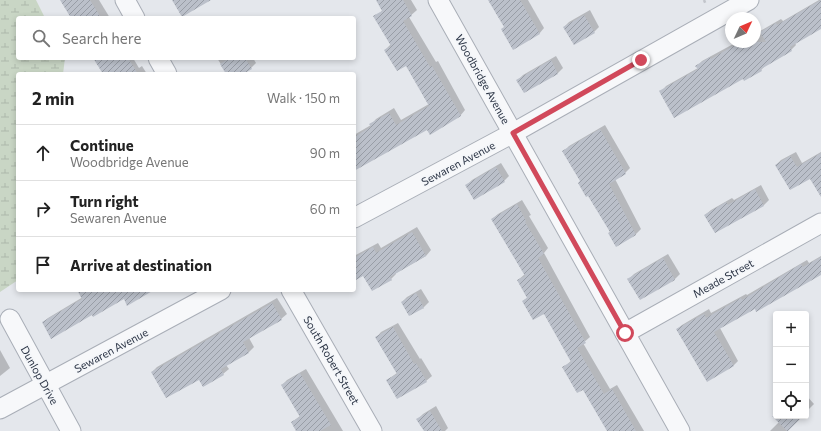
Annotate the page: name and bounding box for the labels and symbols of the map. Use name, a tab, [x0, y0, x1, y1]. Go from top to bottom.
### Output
north arrow	[725, 12, 761, 48]
street label: Woodbridge Avenue	[453, 32, 513, 126]
route end	[632, 51, 650, 69]
street label: Sewaren Avenue	[419, 138, 497, 188]
street label: Meade Street	[690, 256, 756, 300]
street label: South Robert Street	[301, 313, 363, 407]
route start	[616, 324, 634, 342]
street label: Sewaren Avenue	[72, 325, 150, 375]
street label: Dunlop Drive	[19, 343, 62, 407]

